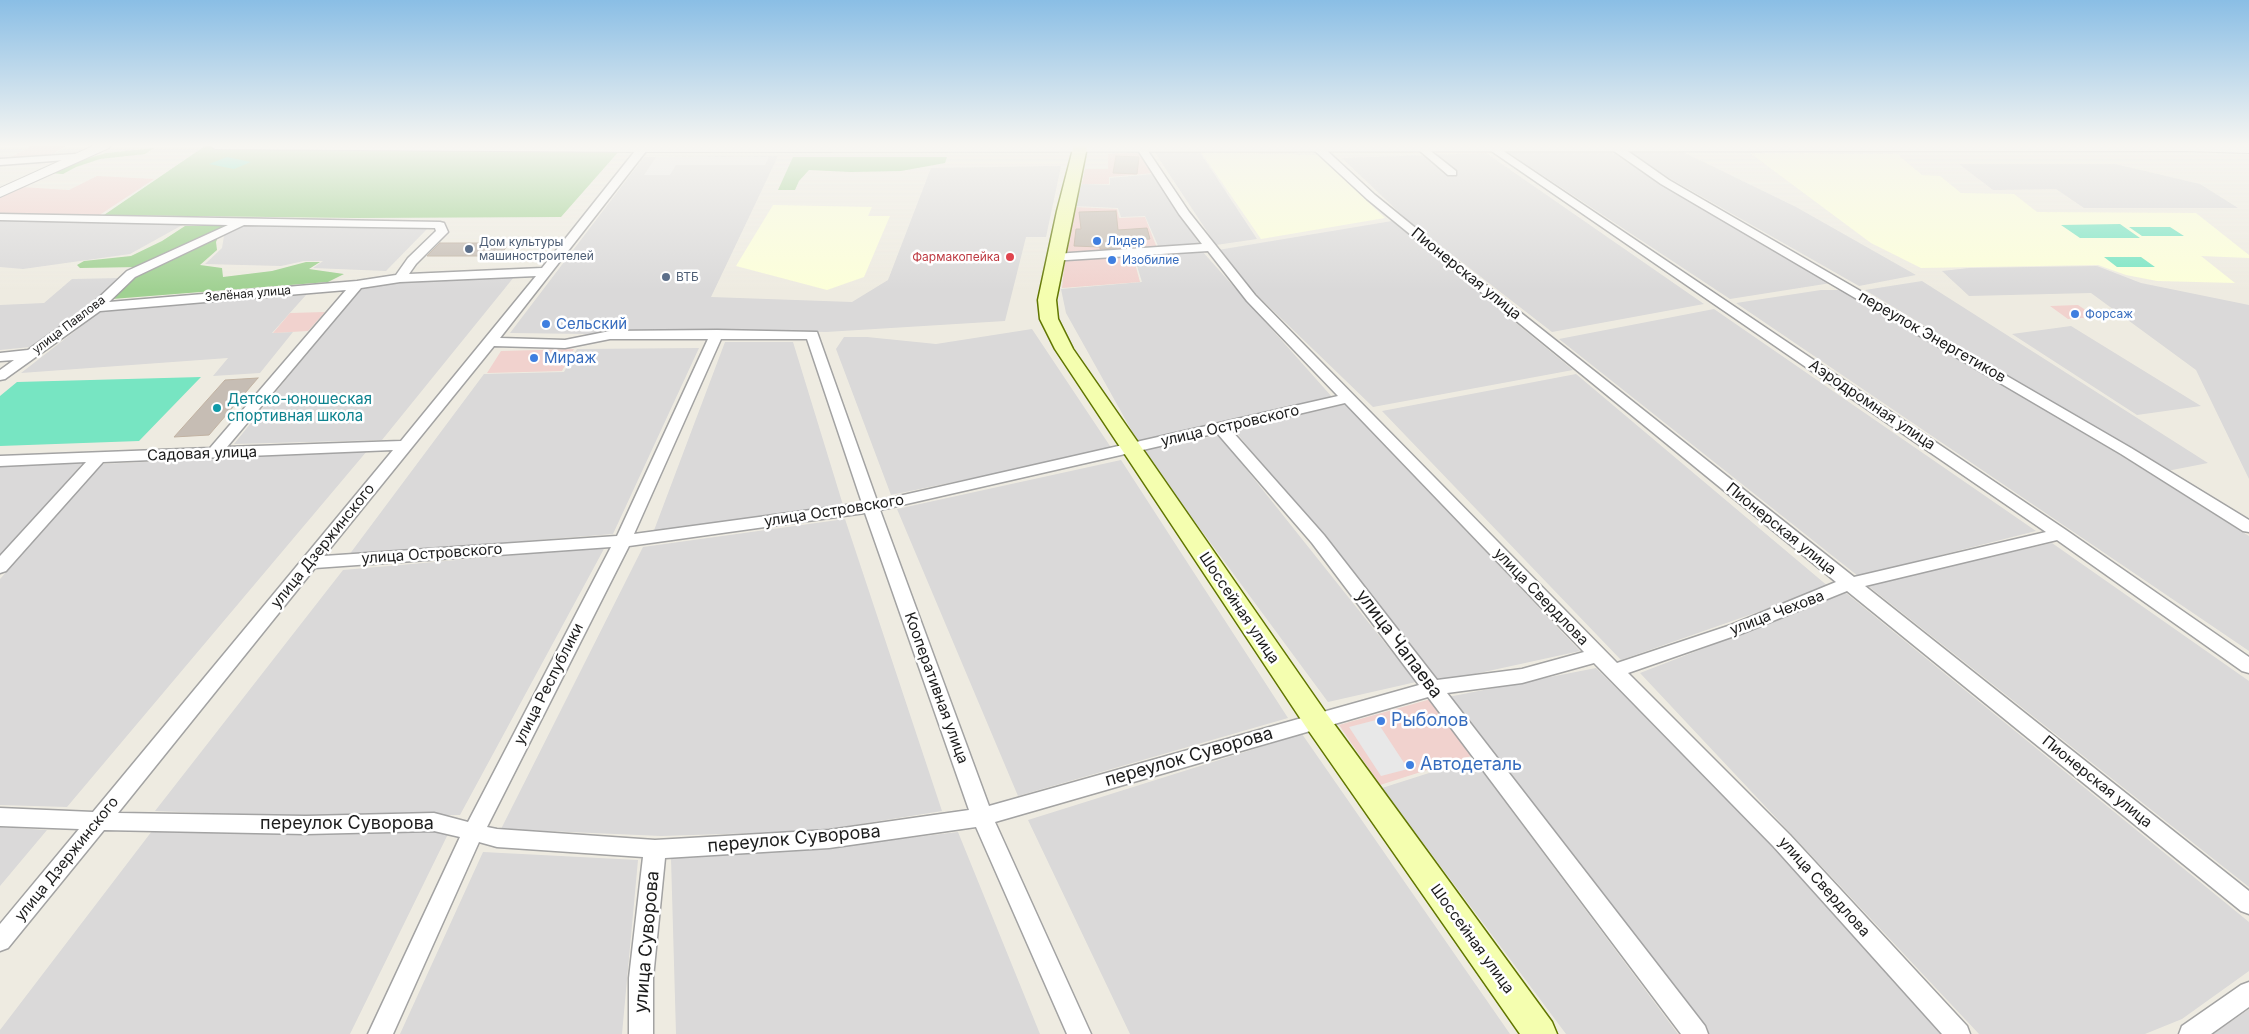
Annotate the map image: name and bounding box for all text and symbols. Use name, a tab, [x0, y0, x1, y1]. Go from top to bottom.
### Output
street label: Пионерская улица	[1407, 224, 1525, 324]
place label: Лидер	[1107, 234, 1145, 248]
place label: Дом культуры машиностроителей	[479, 235, 594, 263]
marker: Лидер	[1091, 235, 1103, 247]
marker: Дом культуры машиностроителей	[463, 243, 475, 255]
place label: Фармакопейка	[912, 250, 1000, 264]
marker: Фармакопейка	[1004, 251, 1016, 263]
place label: Изобилие	[1122, 253, 1179, 267]
marker: Изобилие	[1106, 254, 1118, 266]
place label: ВТБ	[676, 270, 699, 284]
marker: ВТБ	[660, 271, 672, 283]
street label: Зелёная улица	[204, 283, 292, 305]
street label: переулок Энергетиков	[1855, 287, 2009, 387]
street label: улица Павлова	[30, 293, 108, 357]
place label: Форсаж	[2085, 307, 2133, 321]
marker: Форсаж	[2069, 308, 2081, 320]
place label: Сельский	[556, 315, 627, 333]
marker: Сельский	[540, 318, 552, 330]
place label: Мираж	[544, 349, 596, 367]
marker: Мираж	[528, 352, 540, 364]
street label: Аэродромная улица	[1805, 356, 1939, 454]
place label: Детско-юношеская спортивная школа	[227, 390, 372, 425]
street label: улица Островского	[1159, 401, 1301, 451]
marker: Детско-юношеская спортивная школа	[211, 402, 223, 414]
street label: Садовая улица	[147, 443, 257, 465]
street label: Пионерская улица	[1722, 479, 1840, 579]
street label: улица Дзержинского	[267, 480, 379, 612]
street label: улица Островского	[763, 491, 905, 531]
street label: улица Островского	[361, 540, 503, 568]
street label: улица Свердлова	[1490, 545, 1592, 649]
street label: Шоссейная улица	[1195, 549, 1283, 667]
street label: улица Чапаева	[1351, 585, 1447, 703]
street label: улица Чехова	[1727, 587, 1827, 639]
street label: Кооперативная улица	[900, 610, 972, 766]
street label: улица Республики	[511, 620, 587, 748]
place label: Рыболов	[1391, 710, 1469, 732]
marker: Рыболов	[1375, 715, 1387, 727]
street label: переулок Суворова	[1102, 723, 1276, 791]
street label: Пионерская улица	[2038, 732, 2156, 832]
place label: Автодеталь	[1420, 754, 1522, 776]
marker: Автодеталь	[1404, 759, 1416, 771]
street label: улица Дзержинского	[11, 793, 123, 925]
street label: переулок Суворова	[260, 813, 434, 835]
street label: переулок Суворова	[706, 821, 882, 857]
street label: улица Свердлова	[1774, 833, 1874, 941]
street label: улица Суворова	[630, 870, 664, 1014]
street label: Шоссейная улица	[1426, 881, 1518, 997]

